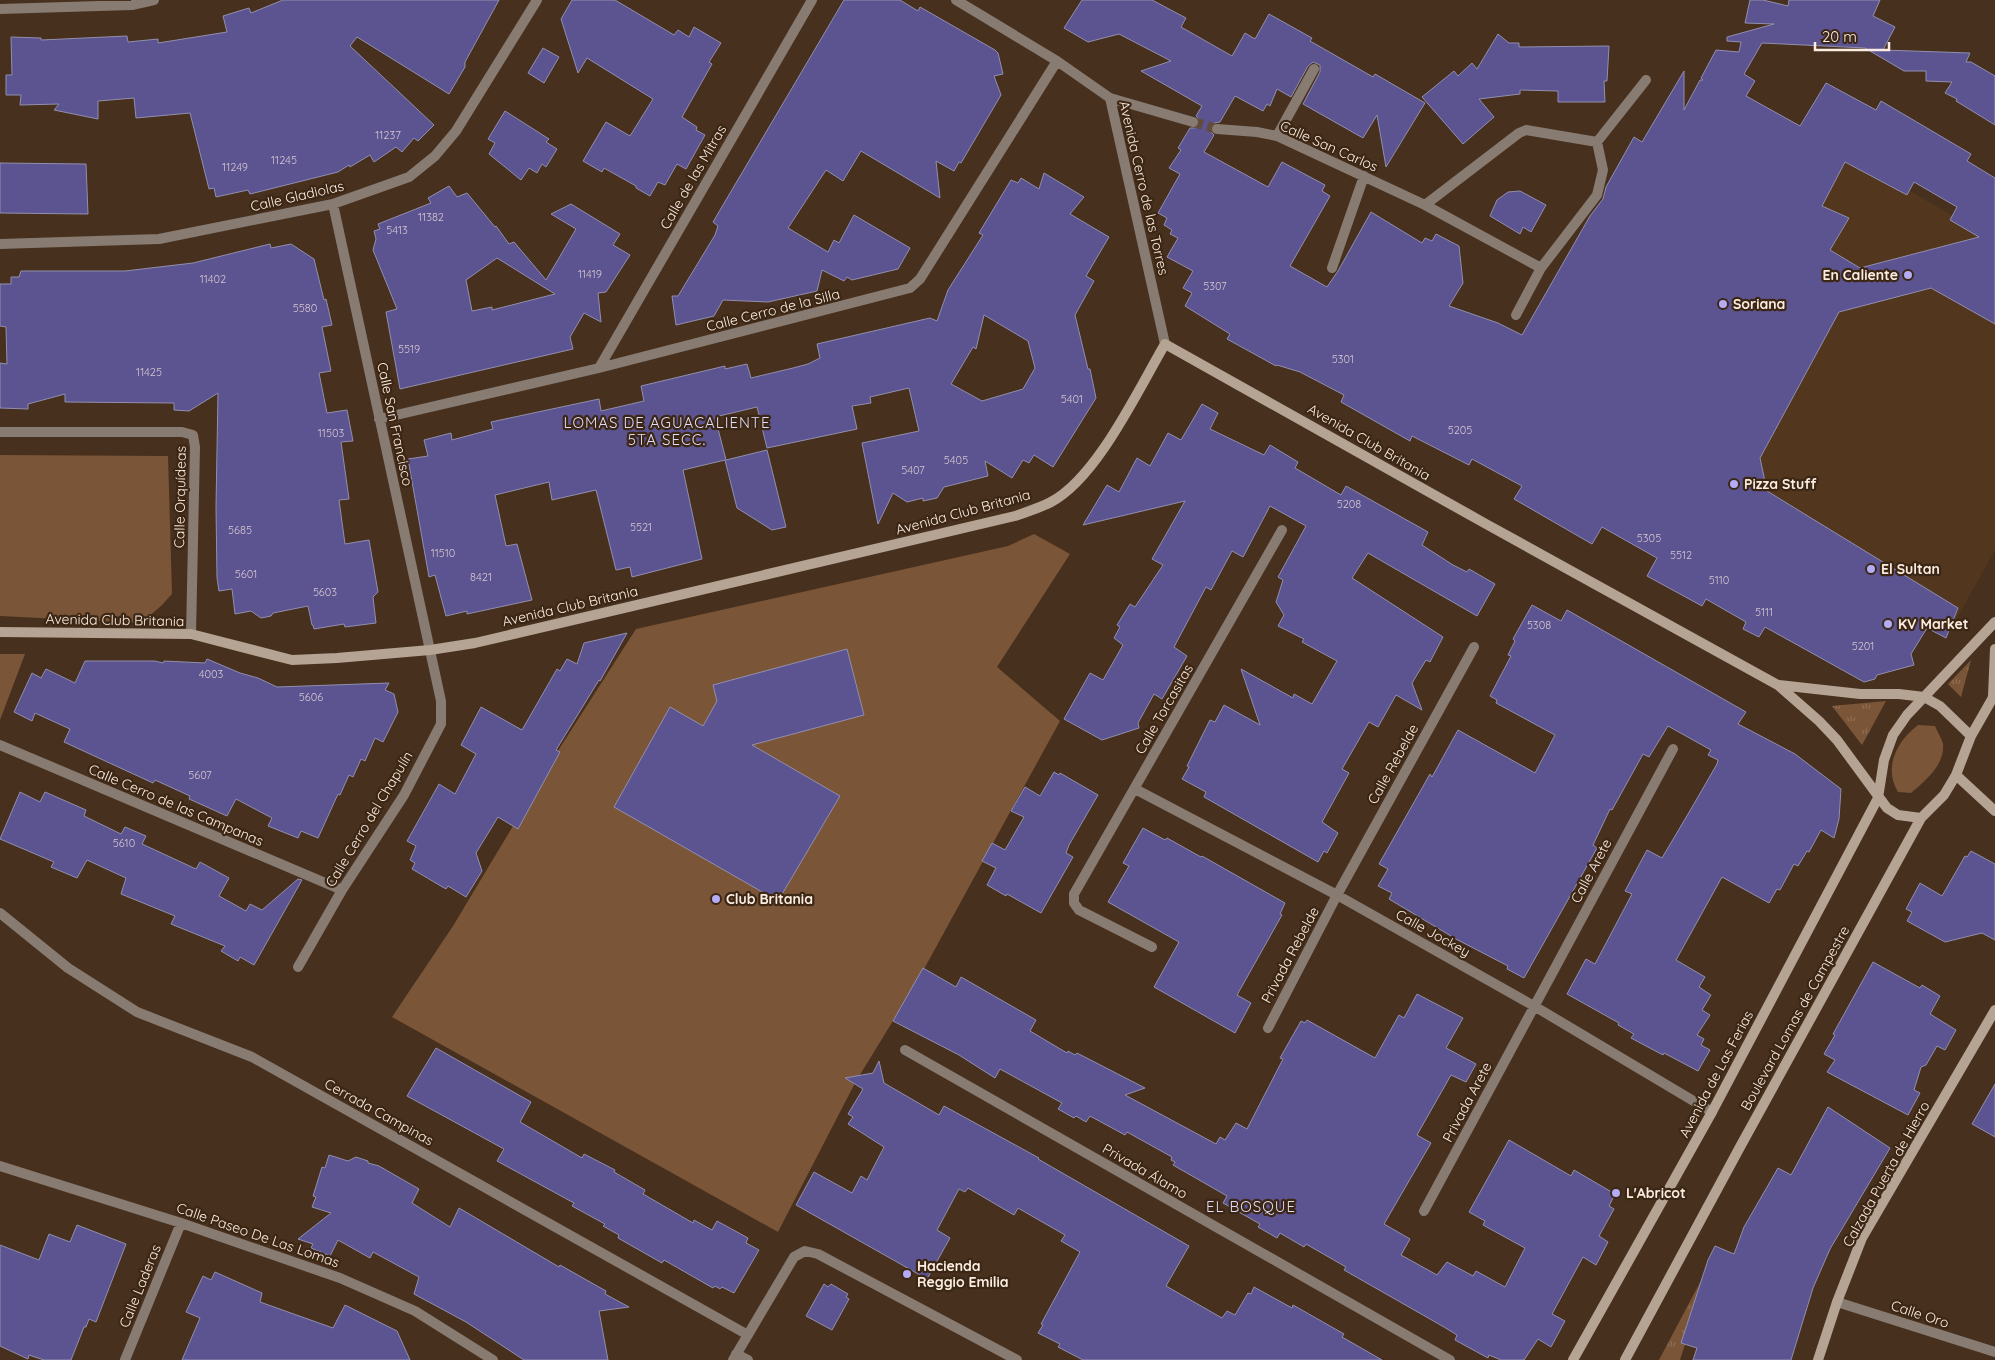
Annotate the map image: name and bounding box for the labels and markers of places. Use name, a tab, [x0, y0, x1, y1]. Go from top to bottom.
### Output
place label: En Caliente	[1823, 266, 1898, 284]
marker: En Caliente	[1902, 269, 1914, 281]
place label: Soriana	[1733, 295, 1785, 313]
marker: Soriana	[1717, 298, 1729, 310]
place label: Pizza Stuff	[1744, 475, 1817, 493]
marker: Pizza Stuff	[1728, 478, 1740, 490]
place label: El Sultan	[1881, 560, 1940, 578]
marker: El Sultan	[1865, 563, 1877, 575]
place label: KV Market	[1898, 615, 1969, 633]
marker: KV Market	[1882, 618, 1894, 630]
place label: Club Britania	[726, 890, 813, 908]
marker: Club Britania	[710, 893, 722, 905]
place label: L'Abricot	[1626, 1184, 1686, 1202]
marker: L'Abricot	[1610, 1187, 1622, 1199]
place label: Hacienda Reggio Emilia	[917, 1257, 1009, 1291]
marker: Hacienda Reggio Emilia	[901, 1268, 913, 1280]

